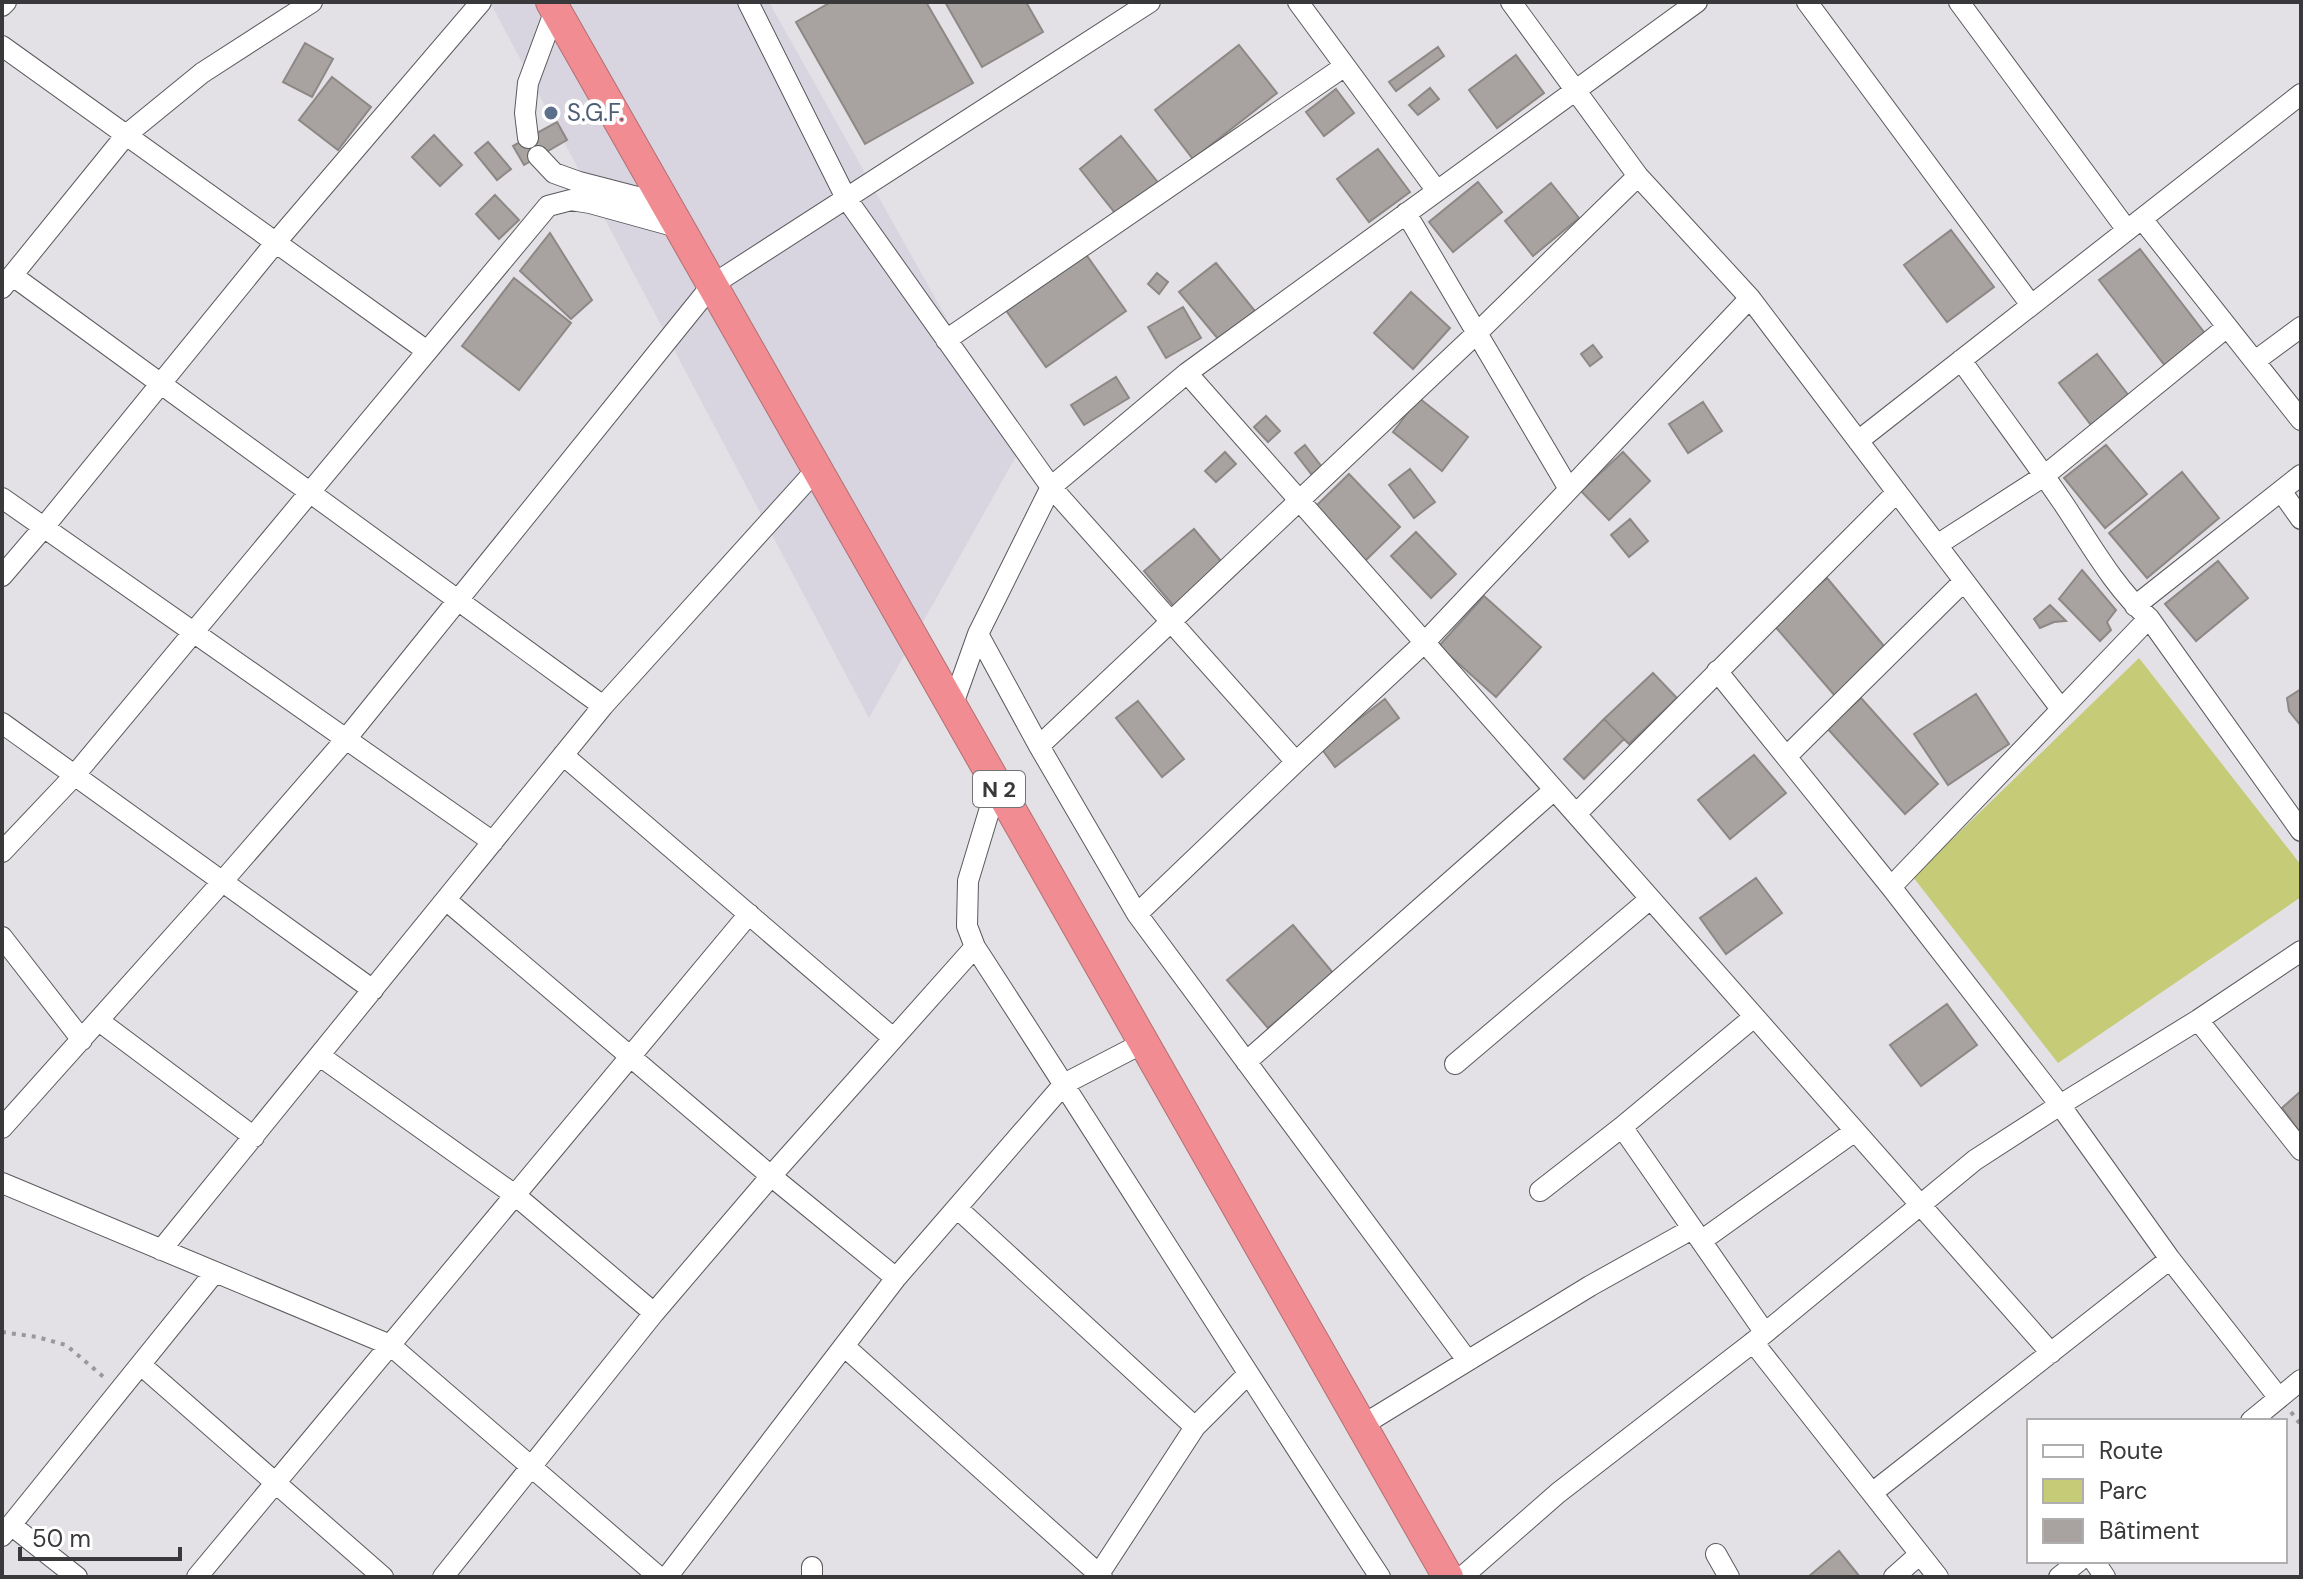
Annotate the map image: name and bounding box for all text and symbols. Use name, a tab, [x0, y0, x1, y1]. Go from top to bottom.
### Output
place label: S.G.F.	[567, 97, 624, 128]
marker: S.G.F.	[542, 104, 560, 122]
road number: N 2	[973, 771, 1025, 807]
legend	[2027, 1419, 2287, 1563]
text: Route	[2099, 1435, 2163, 1466]
text: Parc	[2099, 1475, 2148, 1506]
scale bar	[20, 1511, 180, 1561]
text: Bâtiment	[2099, 1515, 2200, 1546]
text: 50 m	[32, 1523, 91, 1554]

